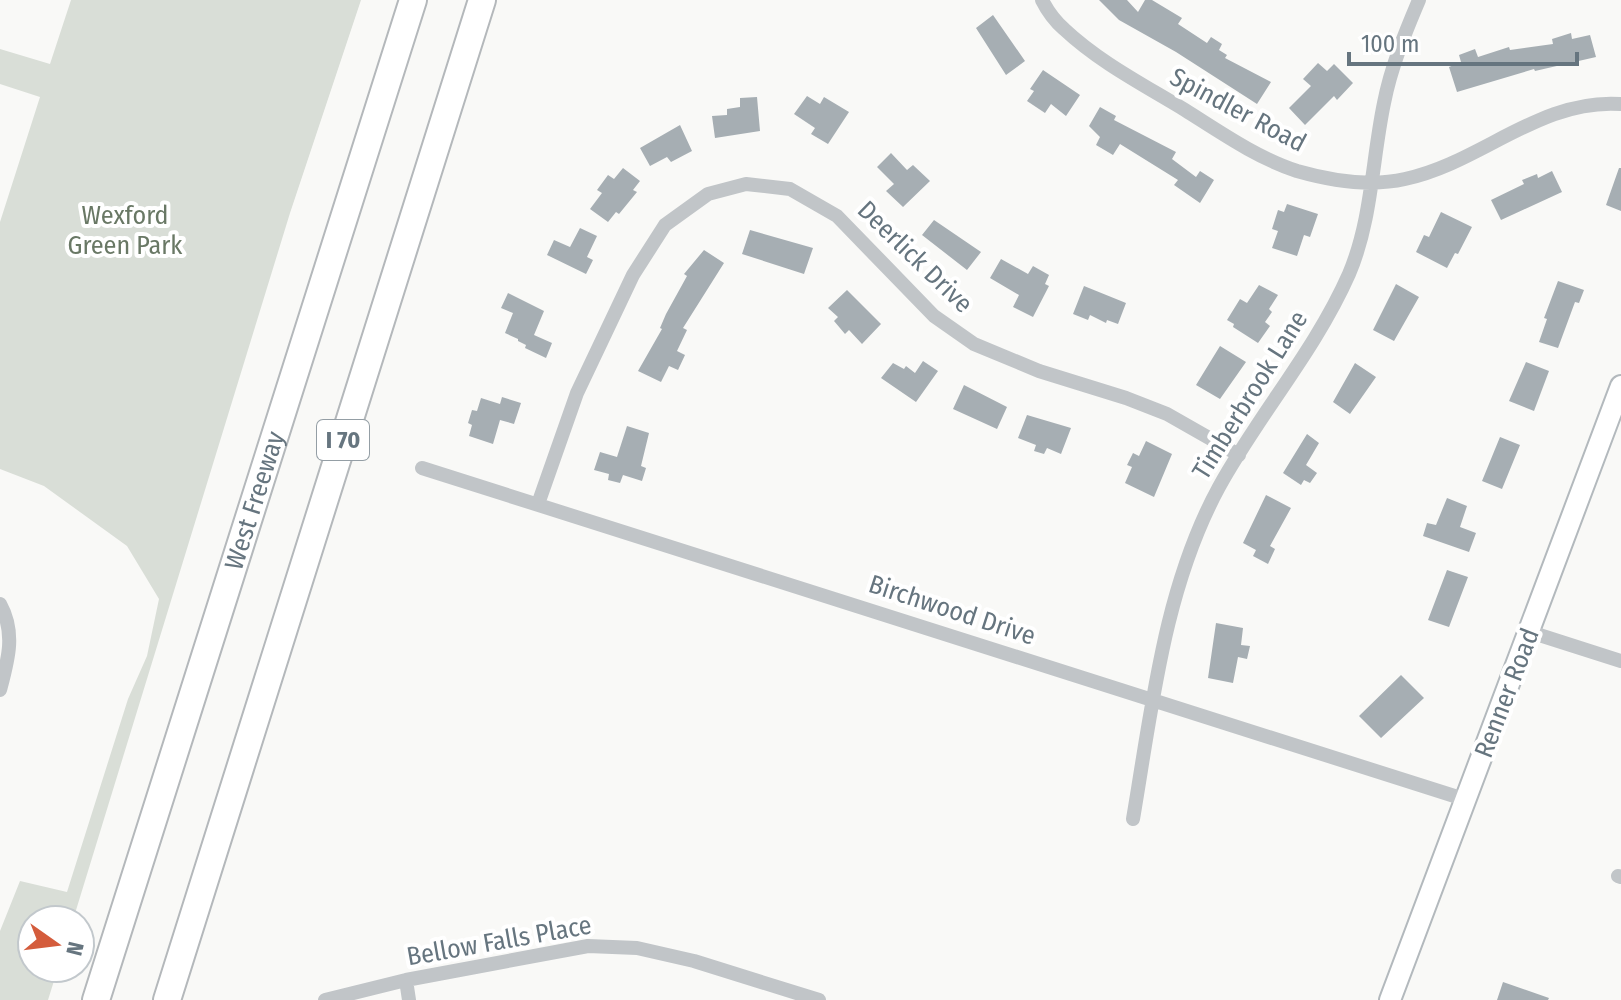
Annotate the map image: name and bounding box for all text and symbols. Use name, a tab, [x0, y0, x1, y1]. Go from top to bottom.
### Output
scale bar	[1349, 16, 1577, 66]
text: 100 m	[1361, 30, 1419, 58]
street label: Spindler Road	[1165, 61, 1311, 159]
street label: Deerlick Drive	[851, 195, 979, 319]
park label: Wexford Green Park	[68, 200, 183, 261]
street label: Timberbrook Lane	[1186, 305, 1314, 485]
road number: I 70	[317, 420, 369, 460]
street label: West Freeway	[218, 427, 291, 573]
street label: Birchwood Drive	[865, 568, 1039, 652]
street label: Renner Road	[1468, 624, 1546, 762]
north arrow	[16, 904, 96, 984]
street label: Bellow Falls Place	[404, 909, 594, 973]
text: N	[60, 939, 90, 958]

